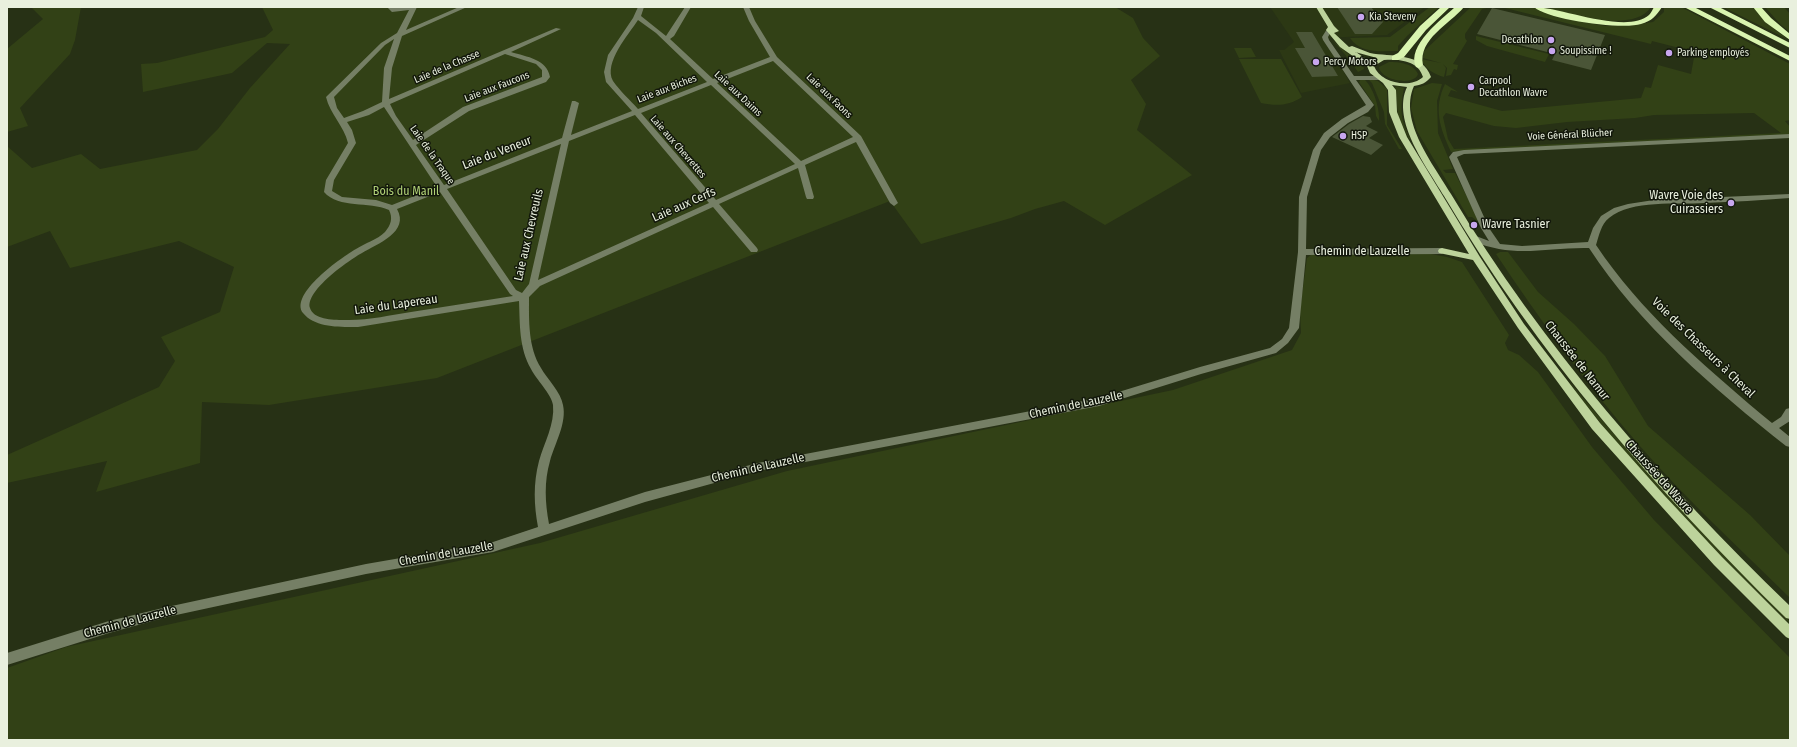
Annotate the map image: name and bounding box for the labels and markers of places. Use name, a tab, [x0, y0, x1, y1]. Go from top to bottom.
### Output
place label: Kia Steveny	[1369, 11, 1416, 23]
marker: Kia Steveny	[1356, 12, 1366, 22]
place label: Decathlon	[1502, 34, 1543, 46]
marker: Decathlon	[1546, 35, 1556, 45]
place label: Soupissime !	[1560, 45, 1612, 57]
marker: Soupissime !	[1547, 46, 1557, 56]
place label: Parking employés	[1677, 47, 1749, 59]
marker: Parking employés	[1664, 48, 1674, 58]
place label: Percy Motors	[1324, 56, 1377, 68]
marker: Percy Motors	[1311, 57, 1321, 67]
place label: Carpool Decathlon Wavre	[1479, 75, 1547, 98]
marker: Carpool Decathlon Wavre	[1466, 82, 1476, 92]
place label: HSP	[1351, 130, 1367, 142]
marker: HSP	[1338, 131, 1348, 141]
place label: Wavre Voie des Cuirassiers	[1649, 189, 1723, 217]
marker: Wavre Voie des Cuirassiers	[1726, 198, 1736, 208]
place label: Wavre Tasnier	[1482, 218, 1550, 232]
marker: Wavre Tasnier	[1469, 220, 1479, 230]

